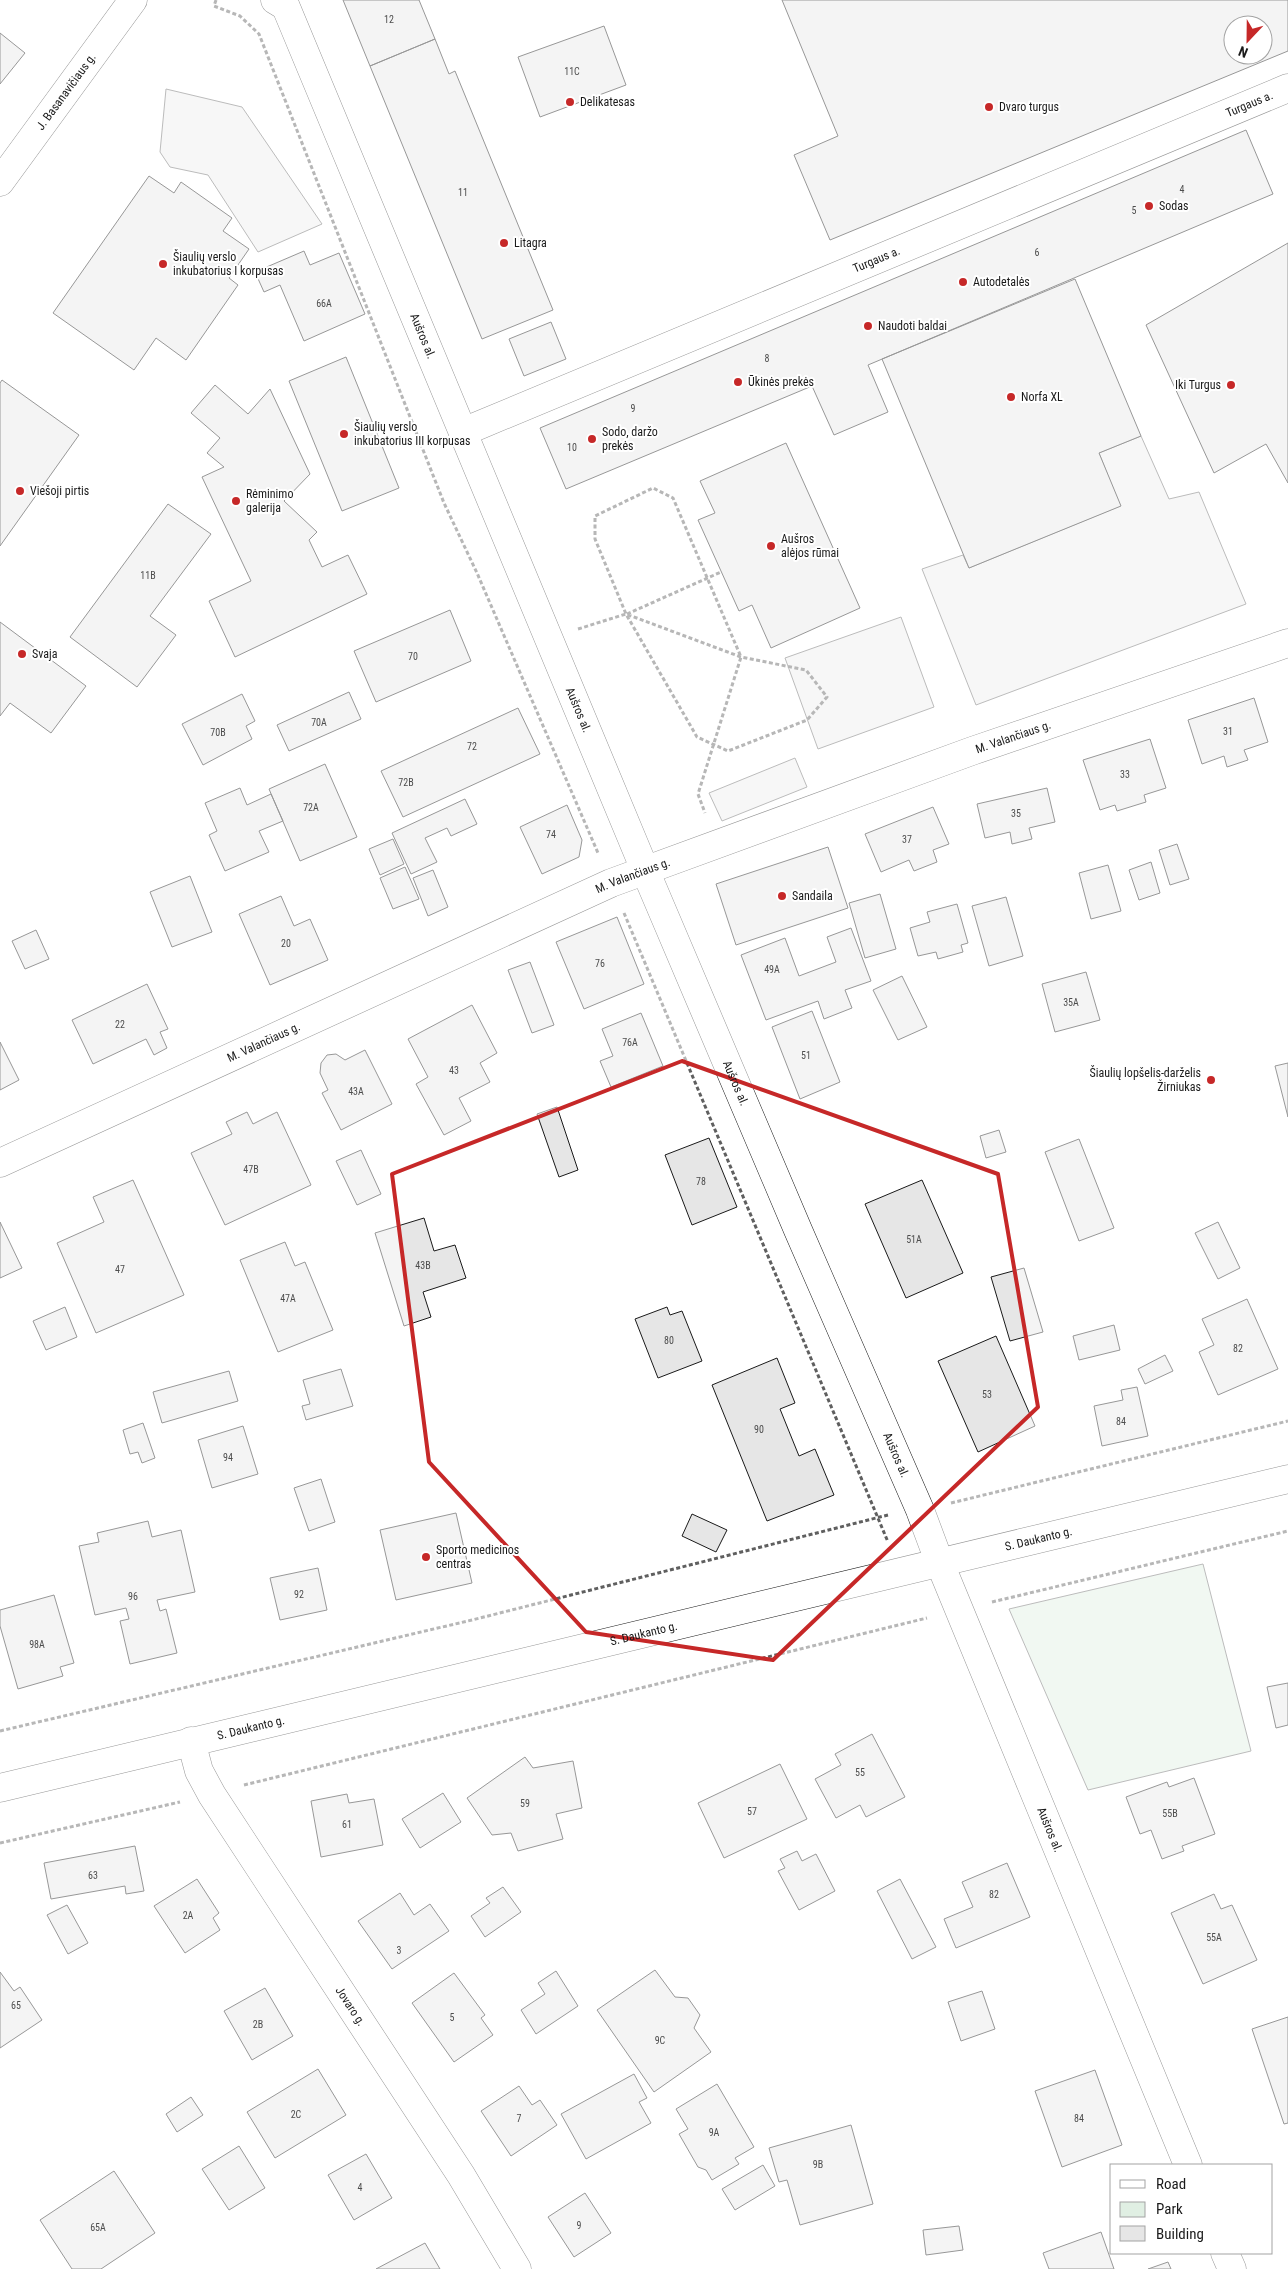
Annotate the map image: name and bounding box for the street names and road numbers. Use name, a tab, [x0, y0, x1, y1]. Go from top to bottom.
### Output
street label: J. Basanavičiaus g.	[33, 50, 99, 133]
street label: Turgaus a.	[1224, 88, 1275, 120]
street label: Turgaus a.	[851, 244, 902, 276]
street label: Aušros al.	[407, 311, 438, 361]
street label: Aušros al.	[563, 685, 594, 735]
street label: M. Valančiaus g.	[974, 718, 1053, 756]
street label: M. Valančiaus g.	[593, 855, 672, 896]
street label: M. Valančiaus g.	[225, 1019, 302, 1065]
street label: Aušros al.	[720, 1059, 751, 1108]
street label: Aušros al.	[880, 1430, 912, 1480]
street label: S. Daukanto g.	[1003, 1524, 1074, 1554]
street label: S. Daukanto g.	[609, 1619, 679, 1648]
street label: S. Daukanto g.	[216, 1713, 286, 1743]
street label: Aušros al.	[1034, 1805, 1065, 1854]
street label: Jovaro g.	[333, 1984, 368, 2029]

